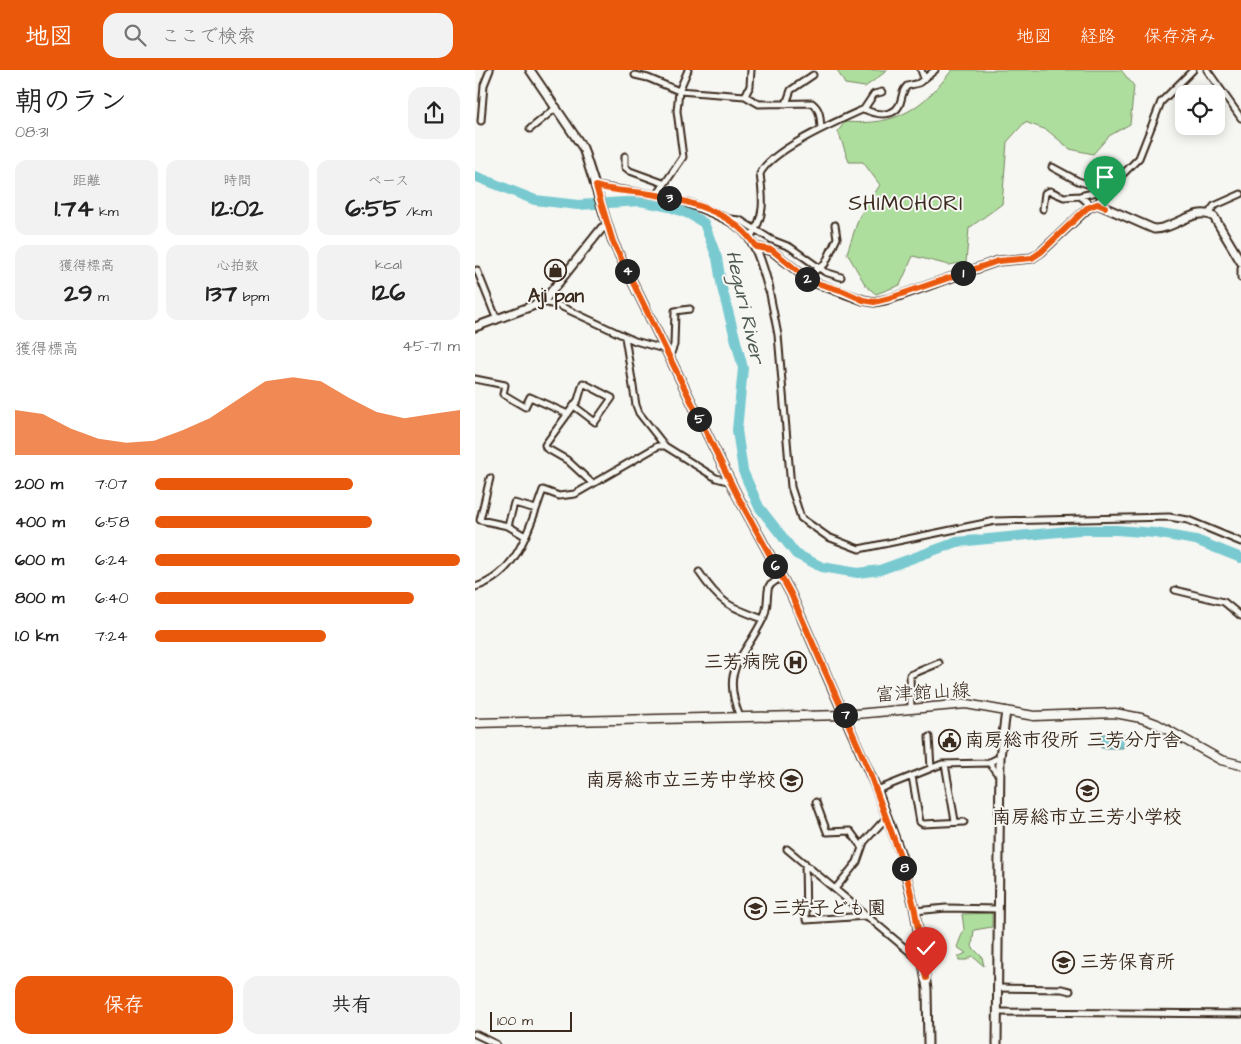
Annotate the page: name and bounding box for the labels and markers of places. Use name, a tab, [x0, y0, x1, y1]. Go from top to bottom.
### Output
pin	[1084, 156, 1126, 207]
pin: 3	[657, 186, 681, 210]
shop icon: Aji pan	[544, 258, 568, 282]
pin: 4	[615, 258, 639, 284]
pin: 1	[951, 260, 975, 286]
pin: 2	[795, 266, 819, 292]
place label: Aji pan	[528, 283, 584, 310]
pin: 5	[687, 406, 711, 432]
pin: 6	[763, 554, 787, 578]
place label: 三芳病院	[704, 649, 780, 676]
hospital icon: 三芳病院	[784, 650, 808, 674]
pin: 7	[833, 702, 857, 728]
place label: 南房総市役所 三芳分庁舎	[965, 727, 1182, 754]
public building icon: 南房総市役所 三芳分庁舎	[937, 728, 961, 752]
place label: 南房総市立三芳中学校	[586, 767, 776, 794]
school or university icon: 南房総市立三芳中学校	[780, 768, 804, 792]
school or university icon: 南房総市立三芳小学校	[1075, 779, 1099, 803]
place label: 南房総市立三芳小学校	[992, 804, 1182, 831]
pin: 8	[891, 856, 917, 880]
place label: 三芳子ども園	[772, 895, 886, 922]
school or university icon: 三芳子ども園	[744, 896, 768, 920]
pin	[905, 927, 947, 978]
place label: 三芳保育所	[1080, 949, 1175, 976]
school or university icon: 三芳保育所	[1052, 950, 1076, 974]

